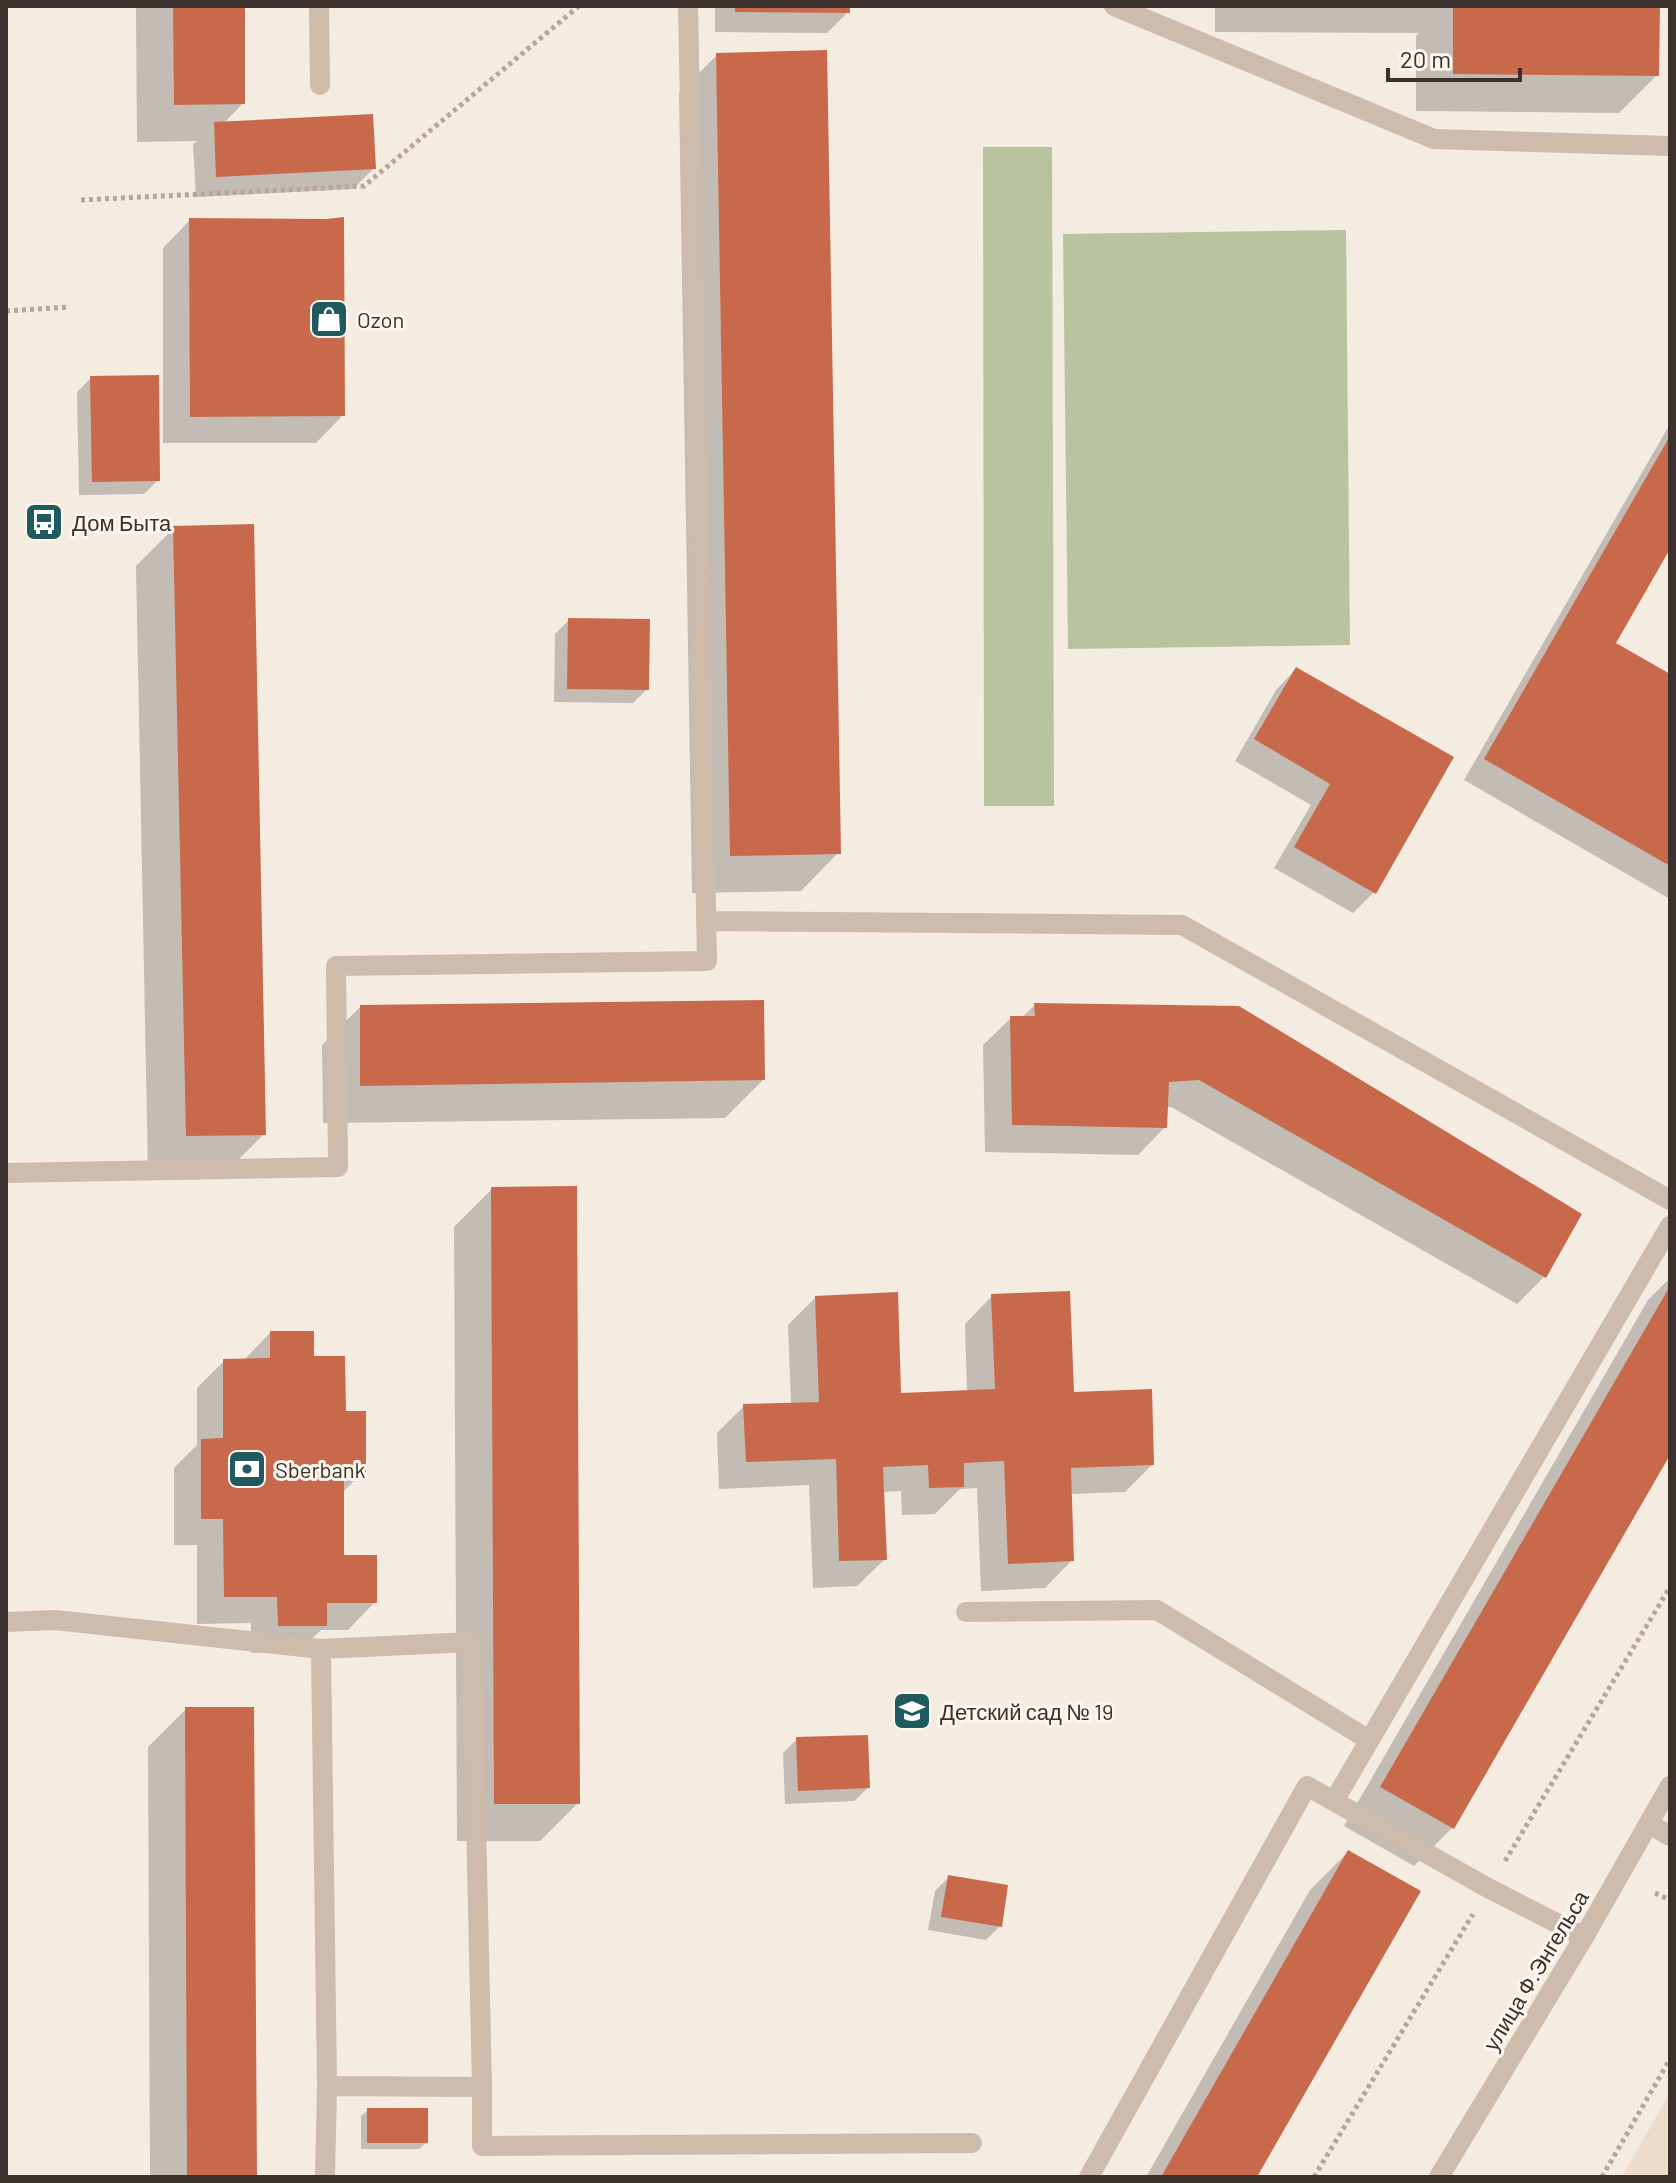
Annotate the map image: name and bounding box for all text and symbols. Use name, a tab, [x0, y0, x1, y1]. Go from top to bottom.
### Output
scale bar	[1388, 32, 1520, 82]
text: 20 m	[1400, 44, 1451, 73]
shop icon: Ozon	[308, 298, 350, 340]
place label: Ozon	[357, 306, 404, 332]
bus stop icon: Дом Быта	[23, 501, 65, 543]
place label: Дом Быта	[72, 509, 172, 536]
bank icon: Sberbank	[226, 1448, 268, 1490]
place label: Sberbank	[275, 1456, 366, 1482]
school or university icon: Детский сад № 19	[891, 1690, 933, 1732]
place label: Детский сад № 19	[940, 1698, 1113, 1725]
street label: улица Ф.Энгельса	[1477, 1885, 1594, 2055]

